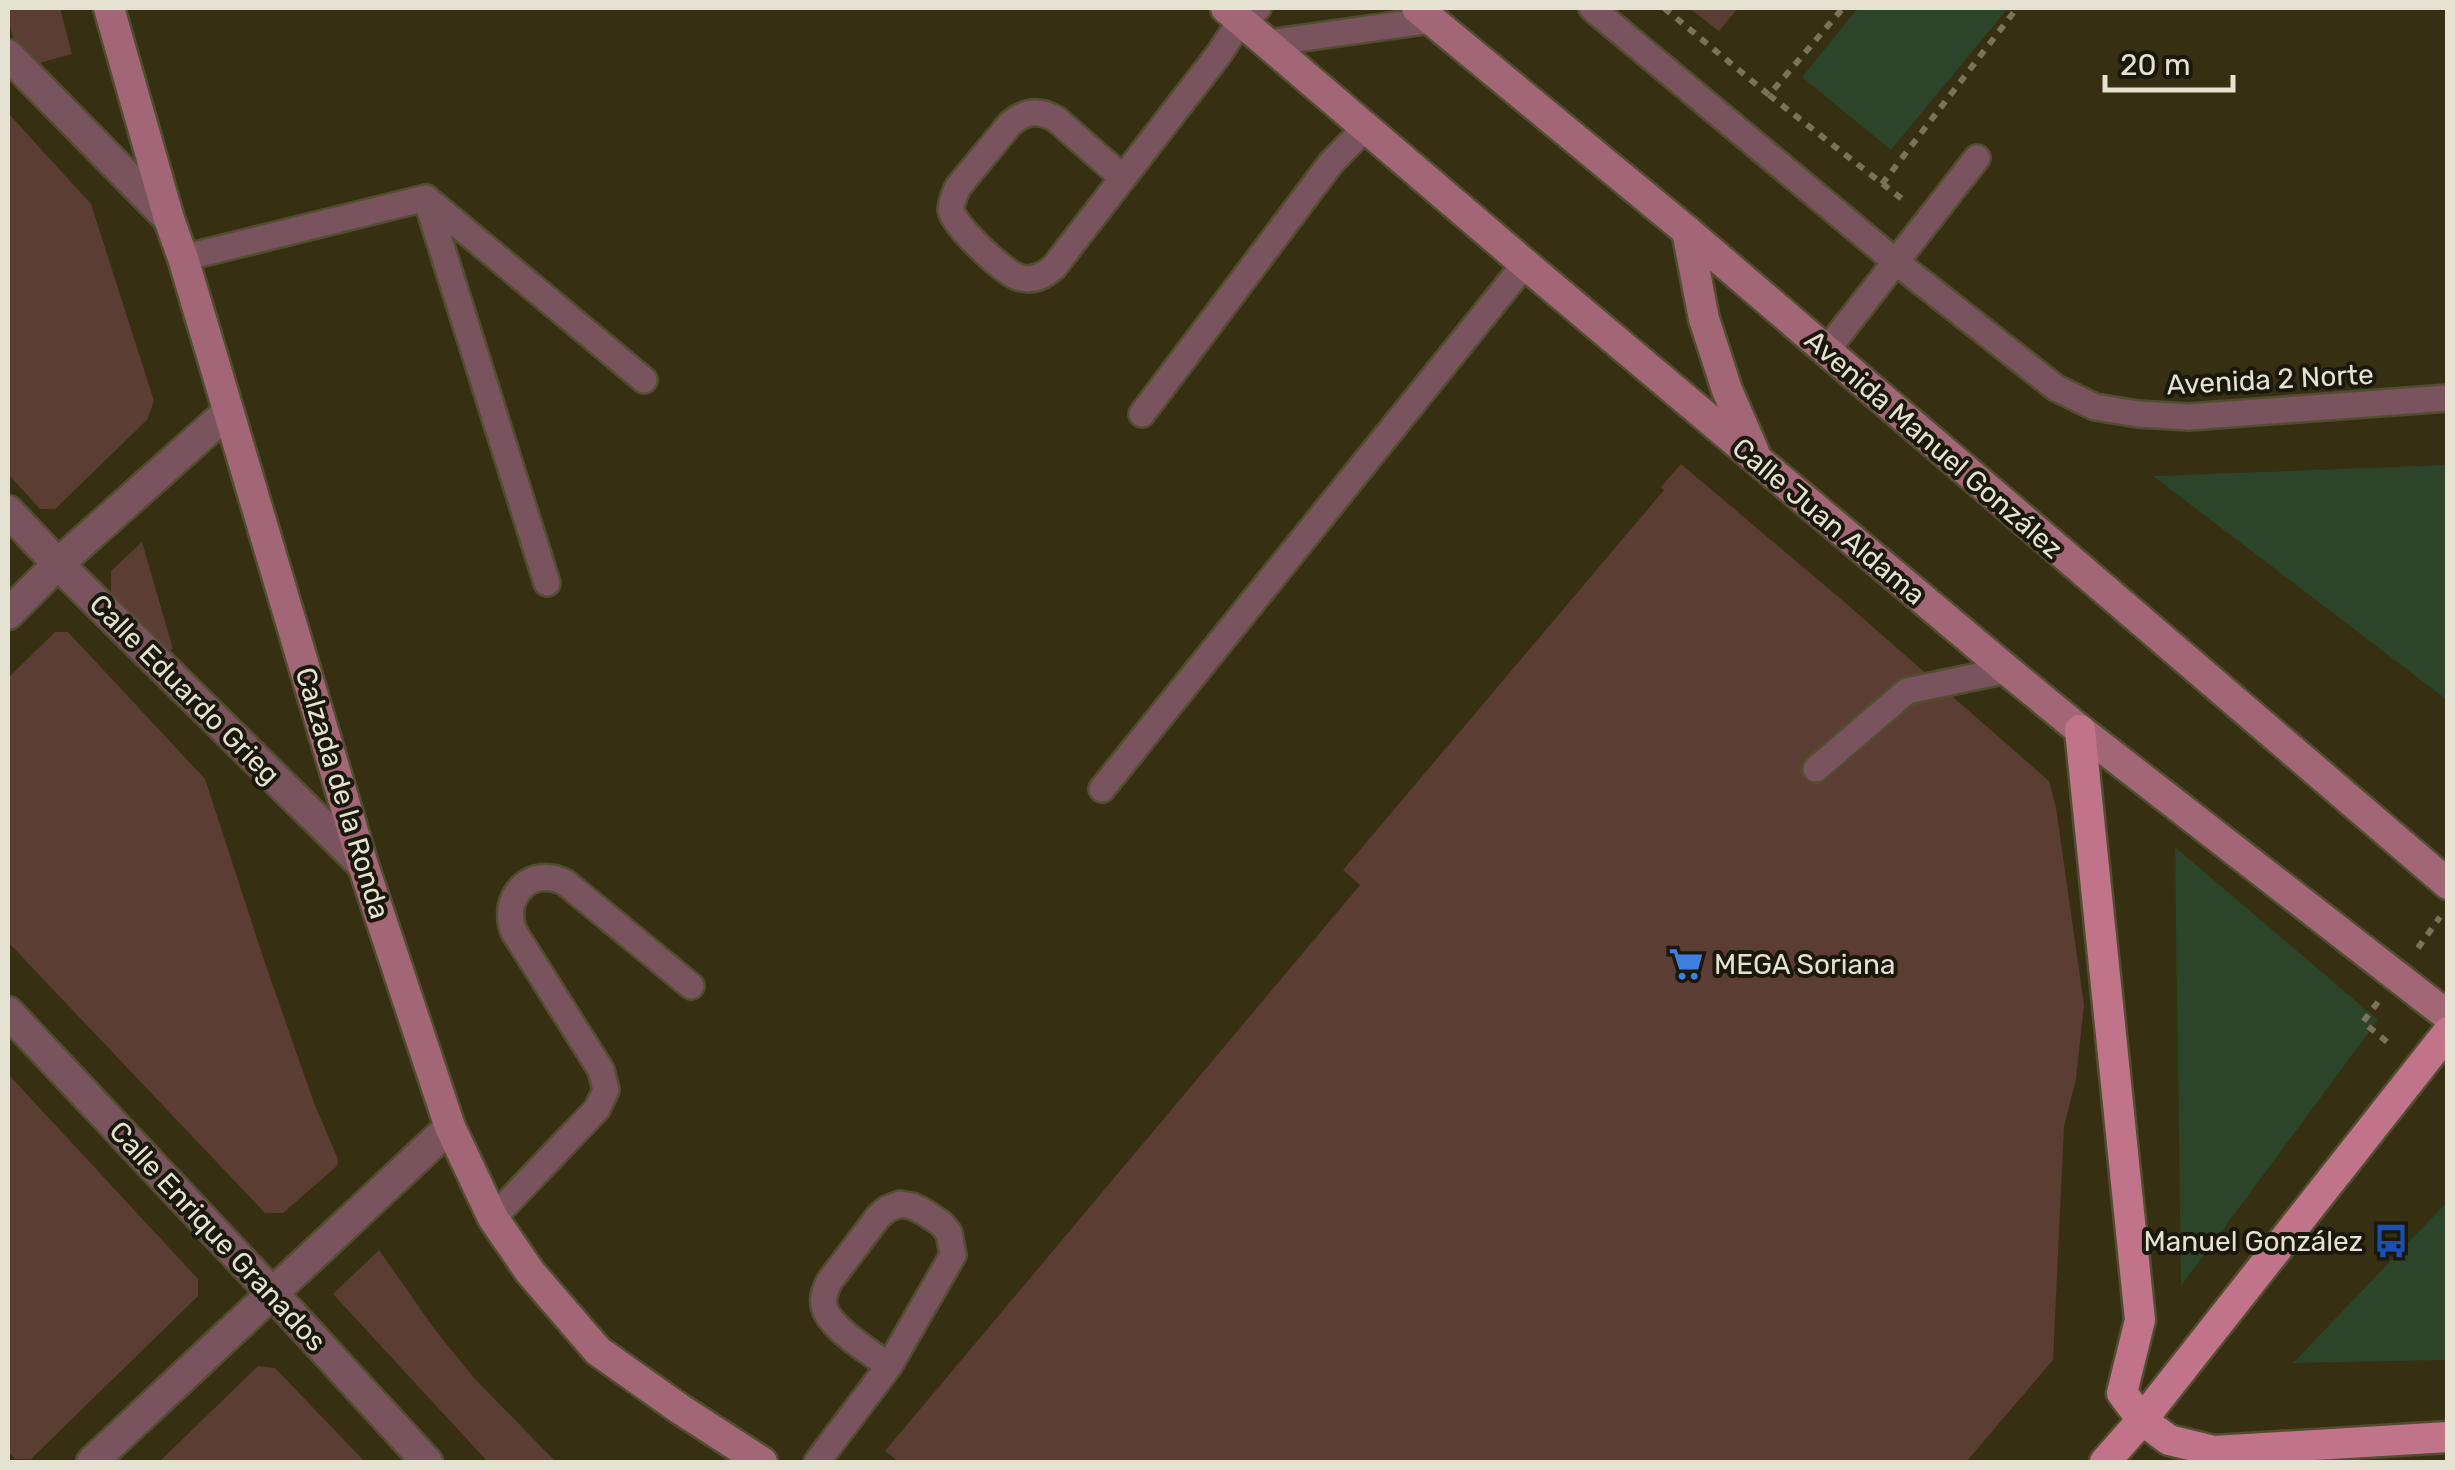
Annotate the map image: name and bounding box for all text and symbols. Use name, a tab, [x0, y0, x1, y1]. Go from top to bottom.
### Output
scale bar	[2105, 30, 2232, 92]
text: 20 m	[2120, 47, 2191, 83]
street label: Avenida Manuel González	[1798, 323, 2069, 565]
street label: Avenida 2 Norte	[2166, 358, 2374, 401]
street label: Calle Juan Aldama	[1726, 431, 1932, 612]
street label: Calle Eduardo Grieg	[83, 588, 286, 791]
street label: Calzada de la Ronda	[289, 663, 396, 923]
supermarket icon: MEGA Soriana	[1667, 945, 1705, 983]
place label: MEGA Soriana	[1714, 948, 1895, 981]
street label: Calle Enrique Granados	[103, 1115, 333, 1358]
bus stop icon: Manuel González	[2372, 1222, 2410, 1260]
place label: Manuel González	[2144, 1225, 2363, 1258]

